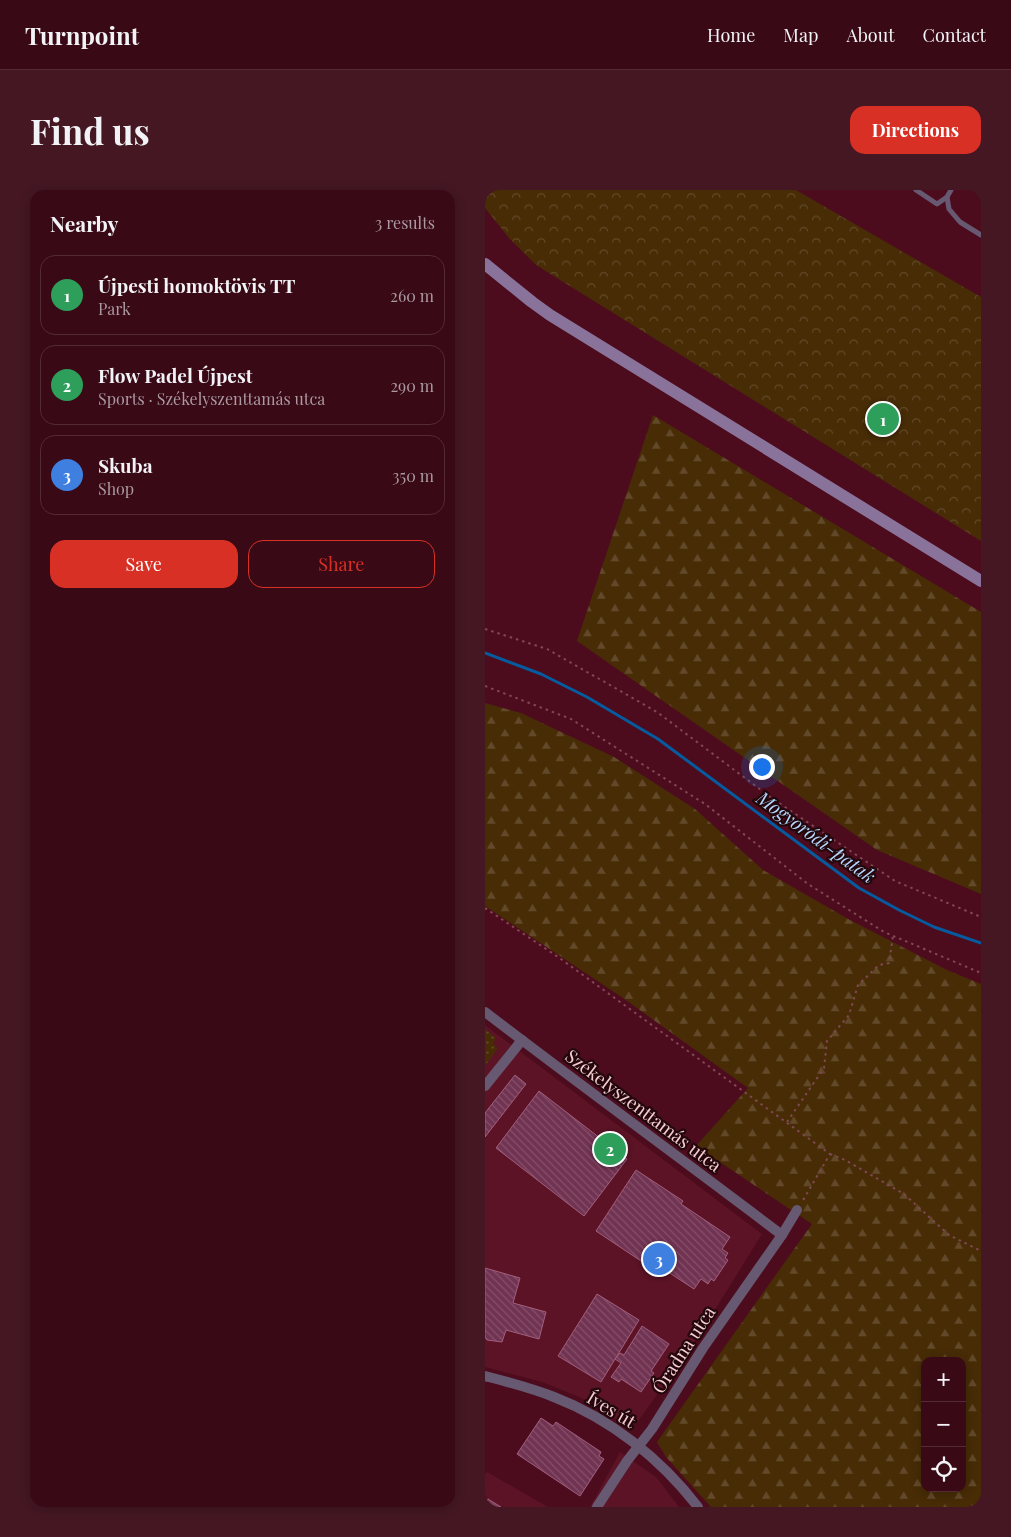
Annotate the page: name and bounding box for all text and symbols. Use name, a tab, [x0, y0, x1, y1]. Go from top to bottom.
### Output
text: Turnpoint	[25, 19, 139, 51]
text: Home	[707, 23, 755, 47]
text: Map	[783, 23, 818, 47]
text: About	[846, 23, 895, 47]
text: Contact	[923, 23, 986, 47]
button: Directions	[850, 106, 981, 154]
text: Find us	[30, 107, 150, 154]
text: Nearby	[50, 209, 119, 237]
text: 3 results	[375, 212, 435, 233]
text: Újpesti homoktövis TT	[98, 272, 295, 298]
text: 1	[64, 285, 70, 306]
text: 260 m	[390, 285, 434, 306]
text: Park	[98, 298, 131, 319]
text: Flow Padel Újpest	[98, 362, 252, 388]
text: 2	[63, 375, 71, 396]
text: 290 m	[390, 375, 434, 396]
text: Sports · Székelyszenttamás utca	[98, 388, 325, 409]
pin: 1	[867, 400, 899, 438]
text: Skuba	[98, 452, 153, 478]
text: 3	[63, 465, 71, 486]
text: 350 m	[392, 465, 434, 486]
text: Shop	[98, 478, 134, 499]
button: Save	[50, 540, 238, 588]
button: Share	[248, 540, 435, 588]
your location	[749, 754, 775, 780]
water label: Mogyoródi-patak	[751, 784, 882, 888]
street label: Székelyszenttamás utca	[561, 1044, 727, 1177]
pin: 2	[594, 1130, 626, 1168]
pin: 3	[643, 1240, 675, 1278]
street label: Óradna utca	[646, 1301, 720, 1398]
map controls	[921, 1357, 966, 1492]
button: +	[921, 1357, 966, 1402]
street label: Íves út	[583, 1385, 641, 1433]
button: −	[921, 1402, 966, 1447]
button: locate	[921, 1447, 966, 1492]

